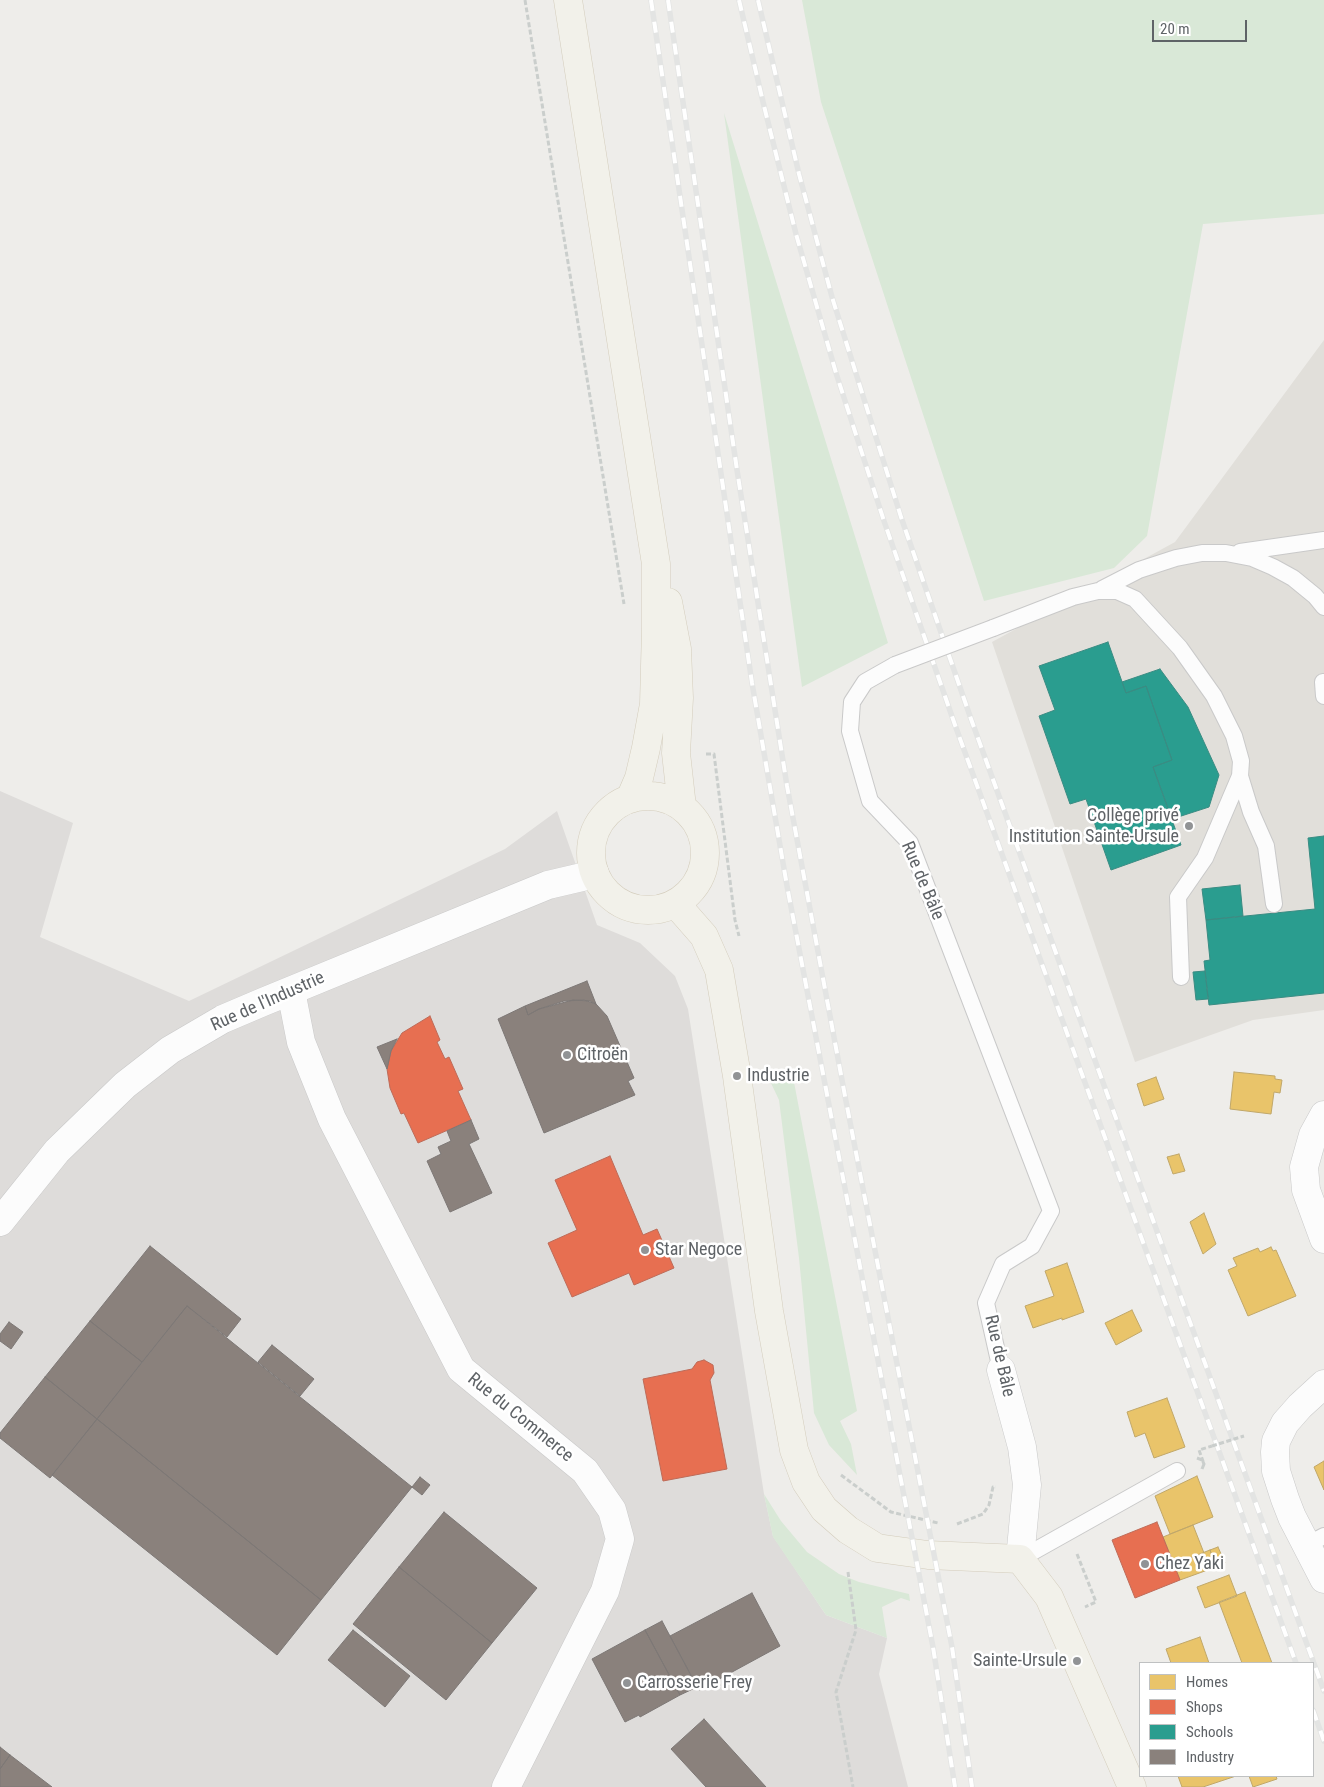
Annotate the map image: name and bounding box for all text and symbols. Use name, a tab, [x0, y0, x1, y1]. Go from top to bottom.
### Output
scale bar	[1154, 10, 1249, 42]
text: 20 m	[1160, 20, 1190, 38]
place label: Collège privé Institution Sainte-Ursule	[1009, 805, 1179, 848]
marker: Collège privé Institution Sainte-Ursule	[1183, 820, 1195, 832]
street label: Rue de Bâle	[896, 838, 948, 924]
street label: Rue de l'Industrie	[208, 967, 328, 1037]
place label: Citroën	[577, 1044, 628, 1066]
marker: Citroën	[561, 1049, 573, 1061]
place label: Industrie	[747, 1065, 809, 1087]
marker: Industrie	[731, 1070, 743, 1082]
place label: Star Negoce	[655, 1239, 742, 1261]
marker: Star Negoce	[639, 1244, 651, 1256]
street label: Rue de Bâle	[979, 1313, 1019, 1399]
street label: Rue du Commerce	[463, 1369, 577, 1467]
place label: Chez Yaki	[1155, 1553, 1224, 1575]
marker: Chez Yaki	[1139, 1558, 1151, 1570]
place label: Sainte-Ursule	[973, 1650, 1067, 1672]
marker: Sainte-Ursule	[1071, 1655, 1083, 1667]
legend	[1139, 1662, 1314, 1777]
place label: Carrosserie Frey	[637, 1672, 752, 1694]
text: Homes	[1186, 1673, 1228, 1691]
marker: Carrosserie Frey	[621, 1677, 633, 1689]
text: Shops	[1186, 1698, 1223, 1716]
text: Schools	[1186, 1723, 1233, 1741]
text: Industry	[1186, 1748, 1234, 1766]

